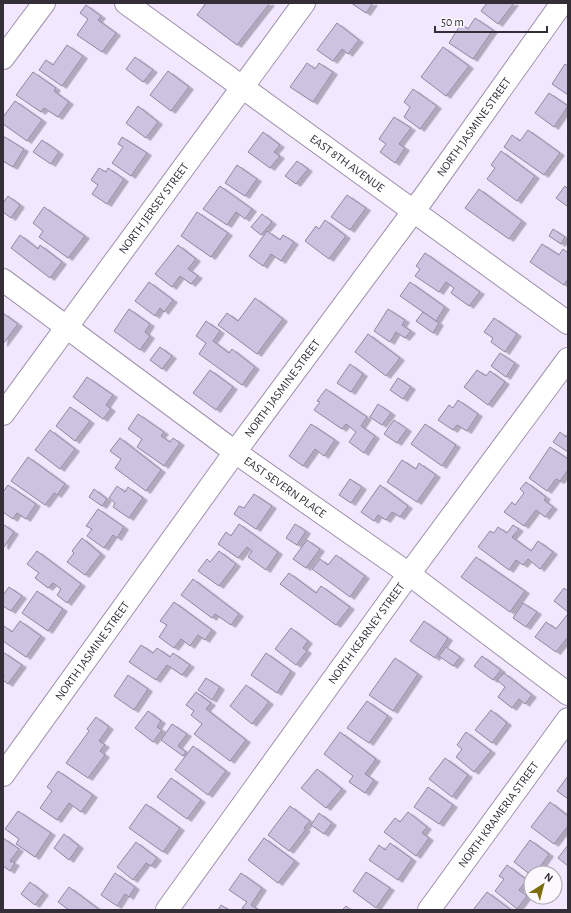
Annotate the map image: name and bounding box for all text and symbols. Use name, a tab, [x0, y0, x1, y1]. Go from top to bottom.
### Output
scale bar	[435, 8, 547, 34]
text: 50 m	[441, 16, 464, 28]
street label: NORTH JASMINE STREET	[435, 75, 513, 179]
street label: EAST 8TH AVENUE	[308, 132, 387, 194]
street label: NORTH JERSEY STREET	[116, 160, 191, 256]
street label: NORTH JASMINE STREET	[242, 337, 322, 439]
street label: EAST SEVERN PLACE	[242, 454, 328, 520]
street label: NORTH KEARNEY STREET	[326, 580, 407, 686]
street label: NORTH JASMINE STREET	[53, 599, 132, 702]
street label: NORTH KRAMERIA STREET	[456, 759, 541, 870]
north arrow	[523, 865, 563, 905]
text: N	[542, 871, 555, 884]

